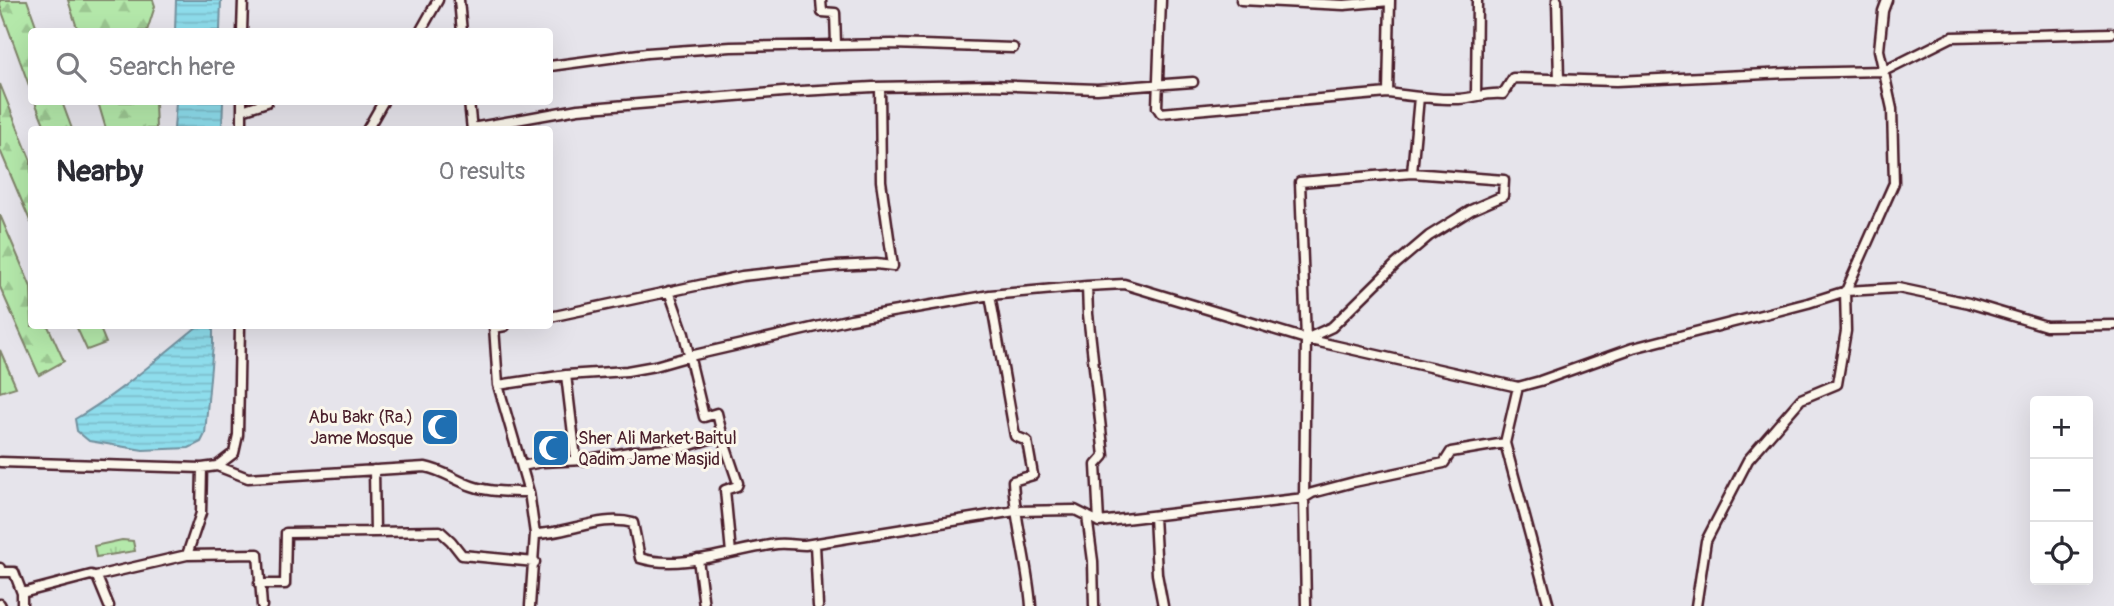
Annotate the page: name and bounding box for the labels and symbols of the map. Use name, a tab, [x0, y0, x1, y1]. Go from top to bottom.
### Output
place label: Abu Bakr (Ra.) Jame Mosque	[308, 406, 413, 450]
mosque icon: Abu Bakr (Ra.) Jame Mosque	[419, 406, 461, 448]
mosque icon: Sher Ali Market Baitul Qadim Jame Masjid	[530, 427, 572, 469]
place label: Sher Ali Market Baitul Qadim Jame Masjid	[578, 427, 737, 471]

